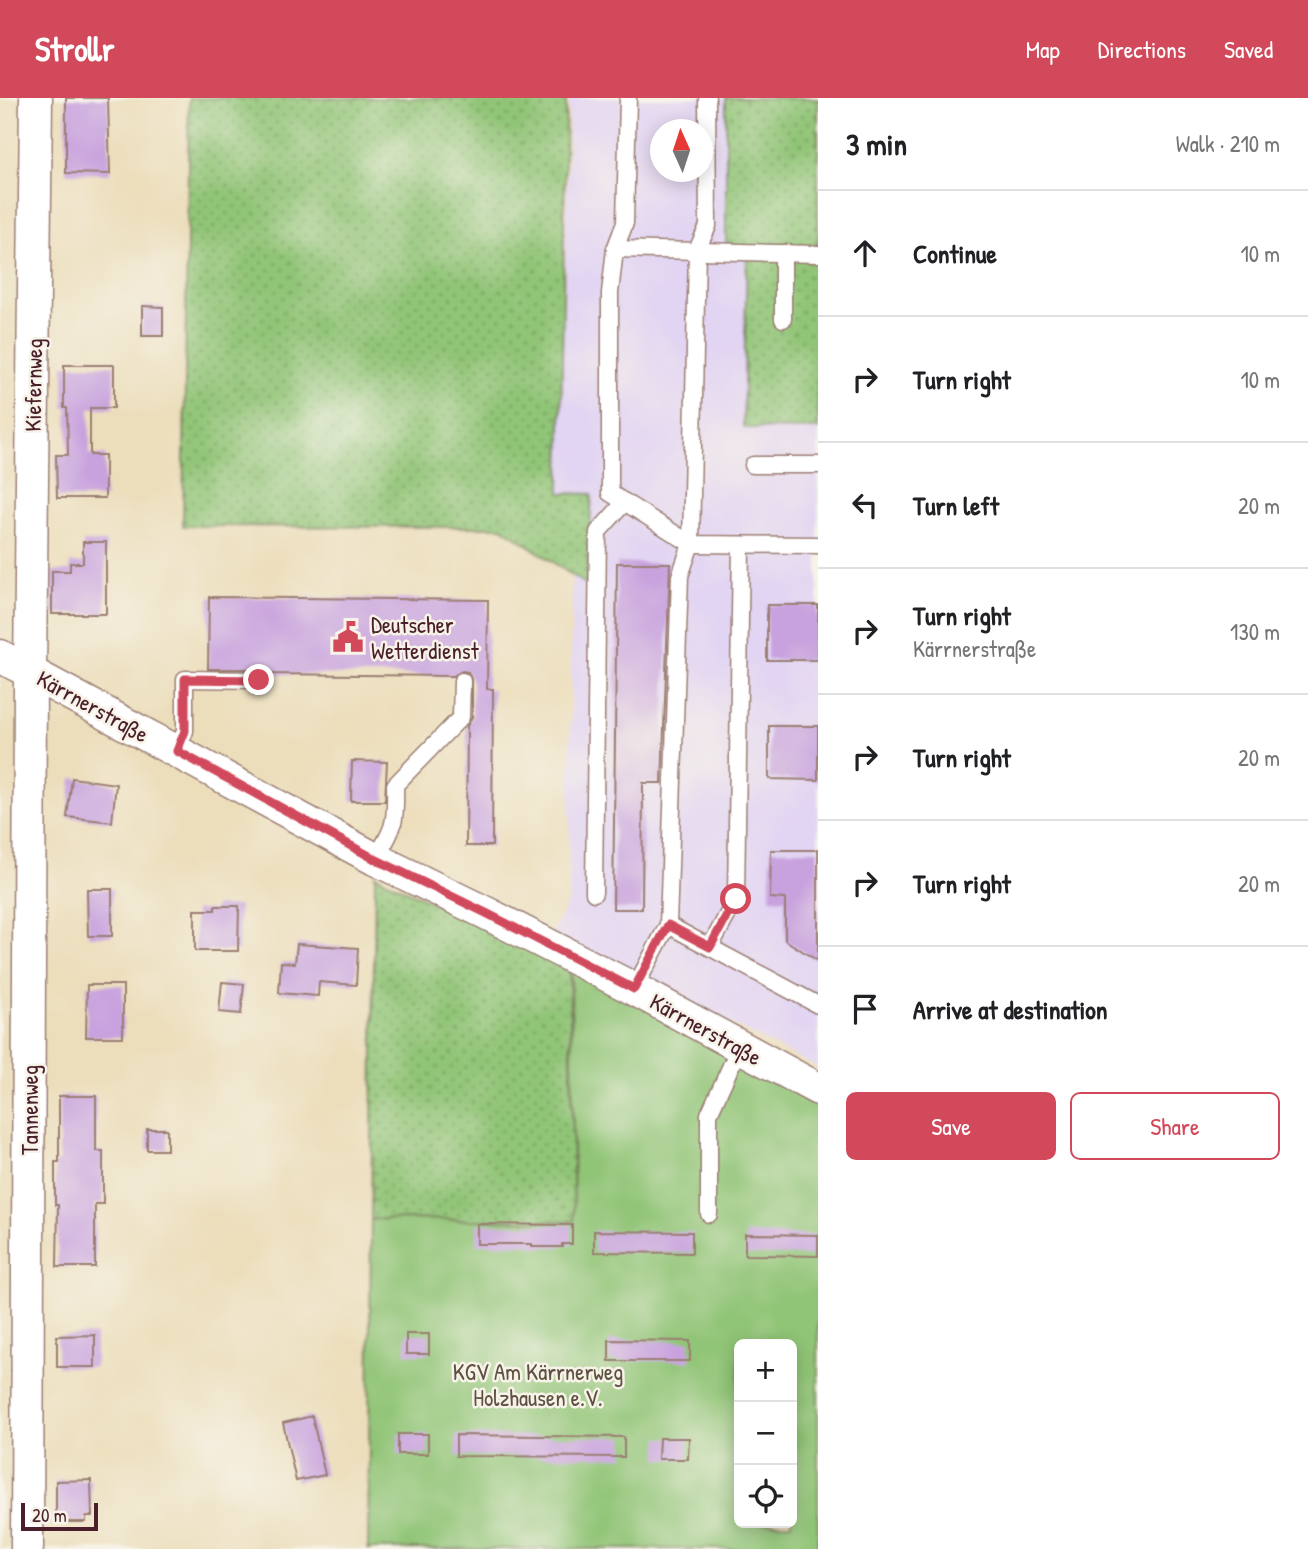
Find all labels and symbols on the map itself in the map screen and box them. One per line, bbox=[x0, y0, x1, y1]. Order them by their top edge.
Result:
north arrow bbox=[650, 119, 713, 182]
street label: Kiefernweg bbox=[17, 338, 49, 432]
place label: Deutscher Wetterdienst bbox=[371, 609, 480, 666]
public building icon: Deutscher Wetterdienst bbox=[331, 620, 365, 654]
street label: Kärrnerstraße bbox=[32, 663, 154, 749]
route end bbox=[243, 664, 274, 695]
route start bbox=[720, 883, 751, 914]
street label: Kärrnerstraße bbox=[645, 986, 767, 1072]
street label: Tannenweg bbox=[14, 1065, 45, 1155]
park label: KGV Am Kärrnerweg Holzhausen e.V. bbox=[453, 1356, 623, 1413]
scale bar bbox=[21, 1500, 98, 1532]

